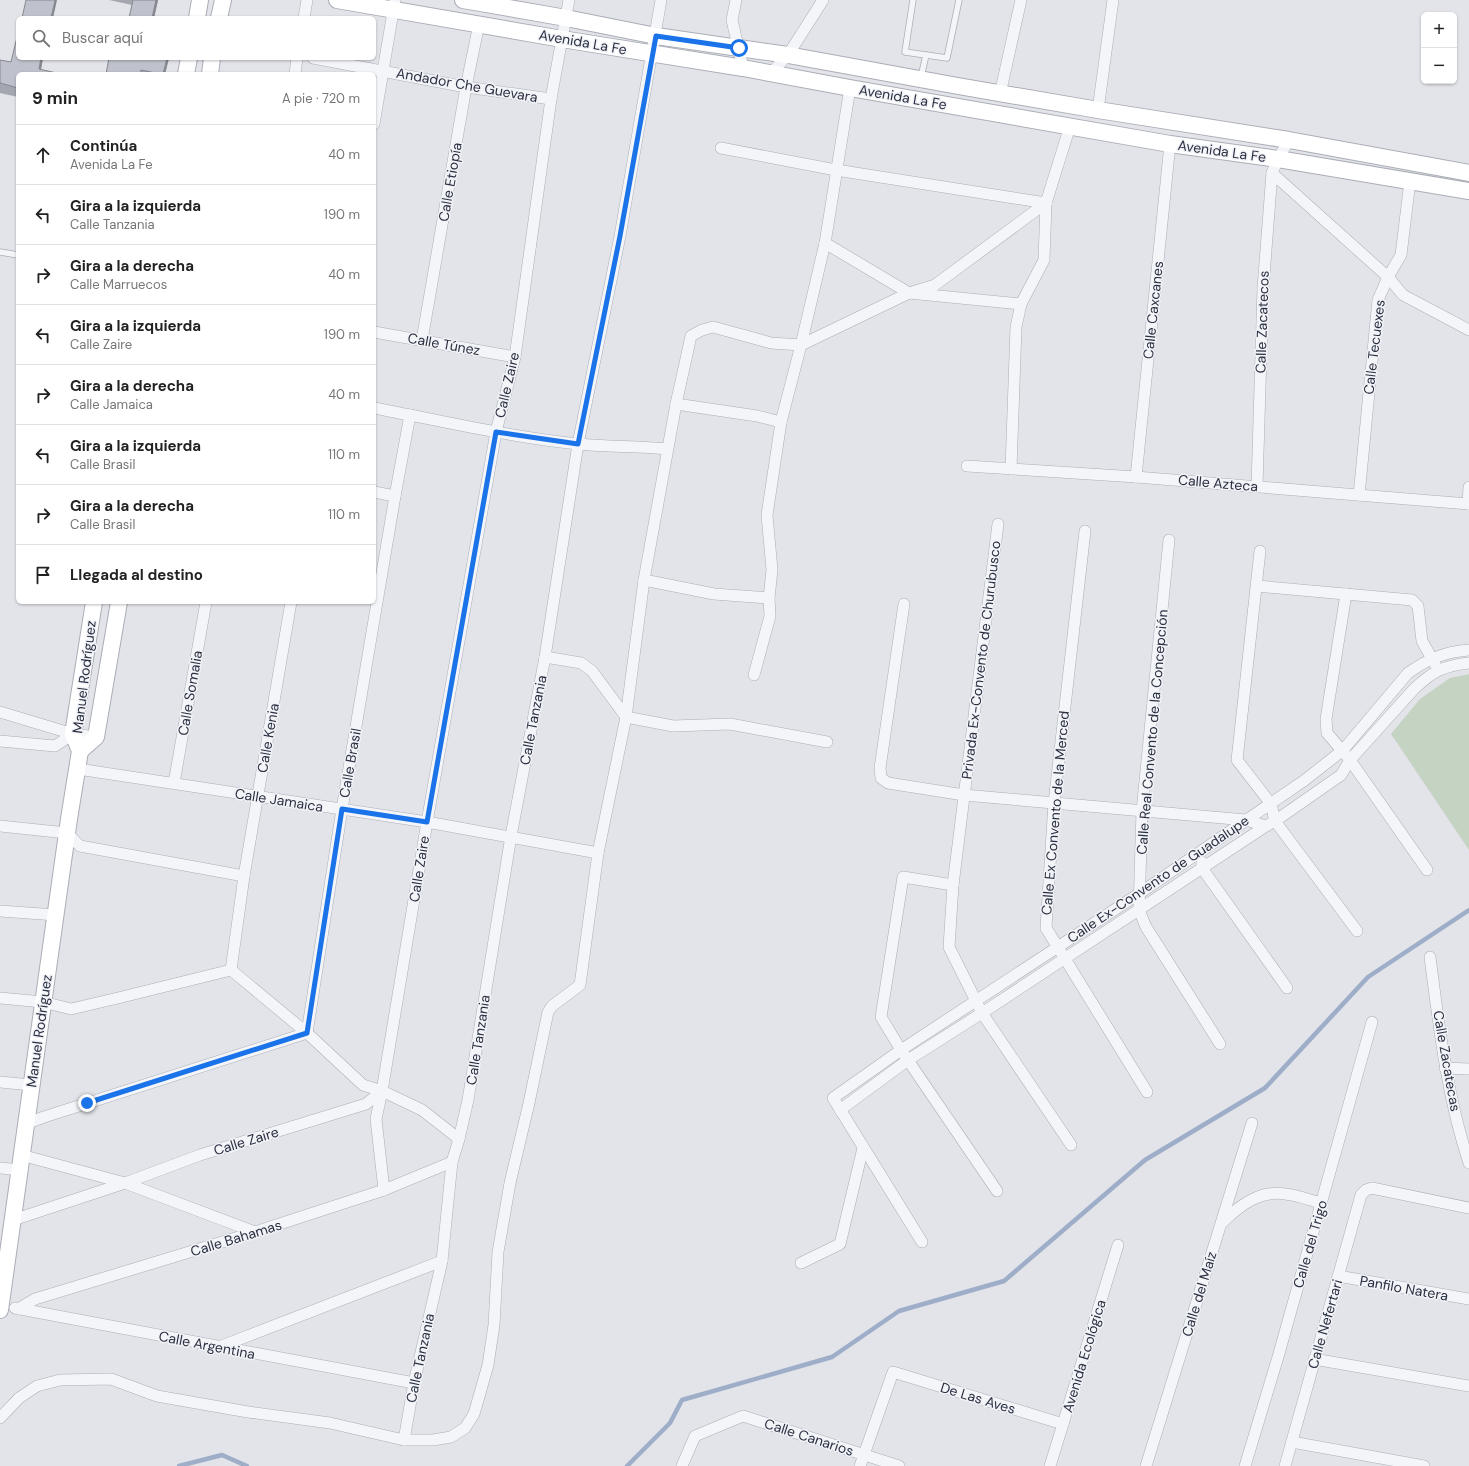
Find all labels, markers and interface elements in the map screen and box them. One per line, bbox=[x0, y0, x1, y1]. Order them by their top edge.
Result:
map controls bbox=[1421, 12, 1457, 84]
button: + bbox=[1421, 12, 1457, 48]
search box bbox=[16, 16, 376, 60]
street label: Avenida La Fe bbox=[538, 25, 628, 59]
icon: search bbox=[30, 27, 52, 49]
text: Buscar aquí bbox=[62, 28, 143, 48]
route start bbox=[730, 39, 748, 57]
button: − bbox=[1421, 48, 1457, 84]
street label: Andador Che Guevara bbox=[395, 64, 539, 106]
street label: Avenida La Fe bbox=[858, 80, 948, 114]
text: 9 min bbox=[32, 87, 78, 109]
text: A pie · 720 m bbox=[282, 90, 360, 107]
text: Continúa bbox=[70, 136, 137, 156]
street label: Avenida La Fe bbox=[1177, 136, 1267, 166]
street label: Calle Etiopía bbox=[434, 141, 466, 223]
icon: ahead bbox=[32, 144, 54, 166]
text: 40 m bbox=[328, 146, 360, 163]
text: Avenida La Fe bbox=[70, 156, 153, 173]
text: Gira a la izquierda bbox=[70, 196, 201, 216]
icon: left bbox=[32, 204, 54, 226]
text: 190 m bbox=[324, 206, 360, 223]
text: Calle Tanzania bbox=[70, 216, 155, 233]
text: Gira a la derecha bbox=[70, 256, 194, 276]
street label: Calle Caxcanes bbox=[1139, 260, 1167, 360]
icon: right bbox=[32, 264, 54, 286]
text: 40 m bbox=[328, 266, 360, 283]
street label: Calle Zacatecos bbox=[1251, 270, 1273, 374]
text: Calle Marruecos bbox=[70, 276, 167, 293]
street label: Calle Tecuexes bbox=[1359, 299, 1389, 395]
text: Gira a la izquierda bbox=[70, 316, 201, 336]
icon: left bbox=[32, 324, 54, 346]
text: 190 m bbox=[324, 326, 360, 343]
street label: Calle Túnez bbox=[406, 329, 482, 359]
text: Calle Zaire bbox=[70, 336, 132, 353]
street label: Calle Zaire bbox=[491, 350, 523, 420]
text: Gira a la derecha bbox=[70, 376, 194, 396]
icon: right bbox=[32, 384, 54, 406]
text: 40 m bbox=[328, 386, 360, 403]
text: Calle Jamaica bbox=[70, 396, 153, 413]
text: Gira a la izquierda bbox=[70, 436, 201, 456]
icon: left bbox=[32, 444, 54, 466]
text: 110 m bbox=[328, 446, 360, 463]
text: Calle Brasil bbox=[70, 456, 135, 473]
street label: Calle Azteca bbox=[1177, 471, 1259, 495]
text: Gira a la derecha bbox=[70, 496, 194, 516]
icon: right bbox=[32, 504, 54, 526]
text: 110 m bbox=[328, 506, 360, 523]
text: Calle Brasil bbox=[70, 516, 135, 533]
street label: Privada Ex-Convento de Churubusco bbox=[957, 540, 1005, 780]
icon: arrive bbox=[32, 564, 54, 586]
text: Llegada al destino bbox=[70, 565, 203, 585]
street label: Calle Real Convento de la Concepción bbox=[1132, 609, 1172, 855]
street label: Manuel Rodríguez bbox=[68, 619, 100, 735]
street label: Calle Somalia bbox=[174, 649, 206, 737]
street label: Calle Tanzania bbox=[515, 674, 551, 766]
street label: Calle Kenia bbox=[253, 702, 283, 774]
street label: Calle Ex Convento de la Merced bbox=[1037, 710, 1073, 916]
street label: Calle Brasil bbox=[335, 727, 365, 799]
street label: Calle Jamaica bbox=[234, 784, 324, 816]
street label: Calle Ex-Convento de Guadalupe bbox=[1064, 811, 1252, 947]
street label: Calle Zaire bbox=[405, 834, 433, 903]
street label: Manuel Rodríguez bbox=[22, 973, 56, 1089]
street label: Calle Tanzania bbox=[462, 994, 494, 1086]
street label: Calle Zacatecas bbox=[1429, 1009, 1465, 1113]
route end bbox=[78, 1094, 96, 1112]
street label: Calle Zaire bbox=[211, 1123, 281, 1159]
street label: Calle del Trigo bbox=[1289, 1198, 1331, 1290]
street label: Calle Bahamas bbox=[188, 1216, 284, 1260]
street label: Calle del Maíz bbox=[1178, 1249, 1220, 1339]
street label: Panfilo Natera bbox=[1358, 1271, 1450, 1305]
street label: Calle Nefertari bbox=[1304, 1277, 1346, 1371]
street label: Avenida Ecológica bbox=[1058, 1297, 1110, 1415]
street label: Calle Tanzania bbox=[402, 1312, 438, 1404]
street label: Calle Argentina bbox=[157, 1327, 257, 1363]
street label: De Las Aves bbox=[938, 1378, 1018, 1418]
street label: Calle Canarios bbox=[762, 1414, 856, 1460]

